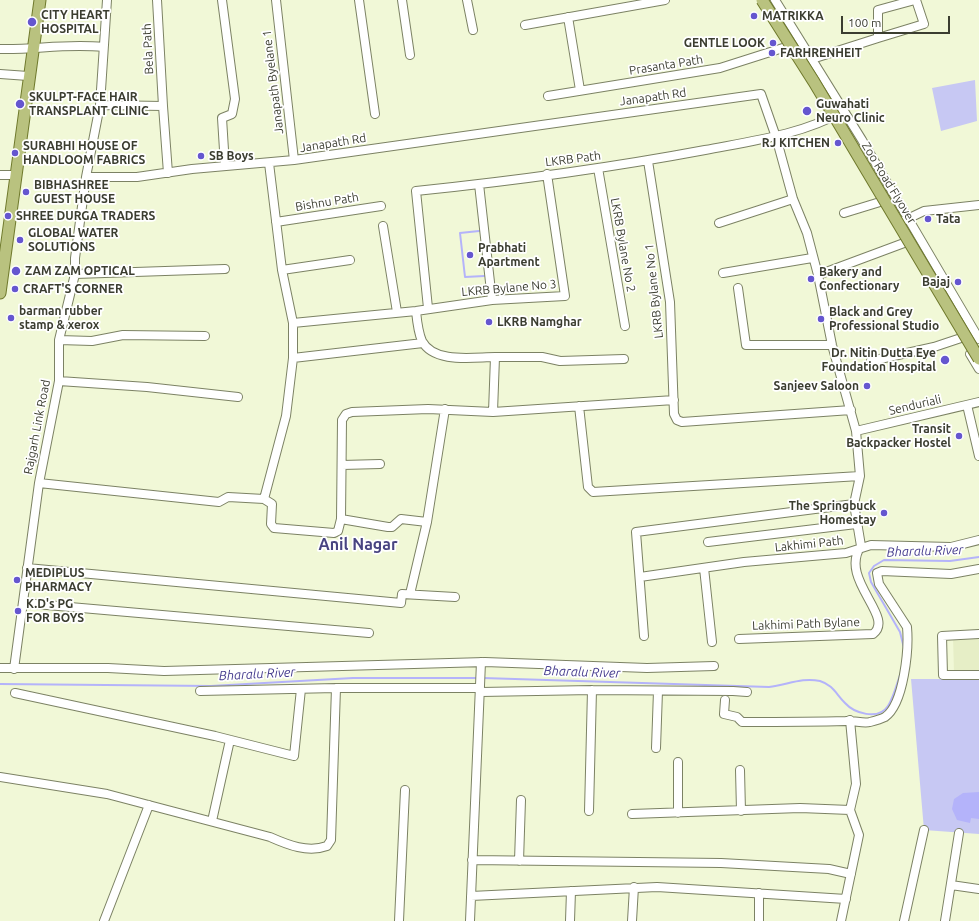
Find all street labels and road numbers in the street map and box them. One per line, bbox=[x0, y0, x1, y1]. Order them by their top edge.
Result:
street label: Bela Path bbox=[139, 23, 157, 75]
street label: Janapath Byelane 1 bbox=[259, 29, 287, 135]
street label: Prasanta Path bbox=[628, 52, 704, 78]
street label: Janapath Rd bbox=[619, 85, 687, 109]
street label: Janapath Rd bbox=[299, 131, 367, 155]
street label: Zoo Road Flyover bbox=[859, 139, 919, 227]
street label: LKRB Path bbox=[544, 148, 602, 170]
street label: Bishnu Path bbox=[294, 190, 360, 214]
street label: LKRB Bylane No 2 bbox=[608, 197, 638, 293]
street label: LKRB Bylane No 1 bbox=[642, 243, 666, 339]
street label: LKRB Bylane No 3 bbox=[461, 277, 557, 299]
street label: Rajgarh Link Road bbox=[21, 378, 53, 476]
street label: Senduriali bbox=[887, 392, 943, 418]
street label: Lakhimi Path bbox=[774, 533, 844, 555]
street label: Lakhimi Path Bylane bbox=[752, 615, 860, 633]

